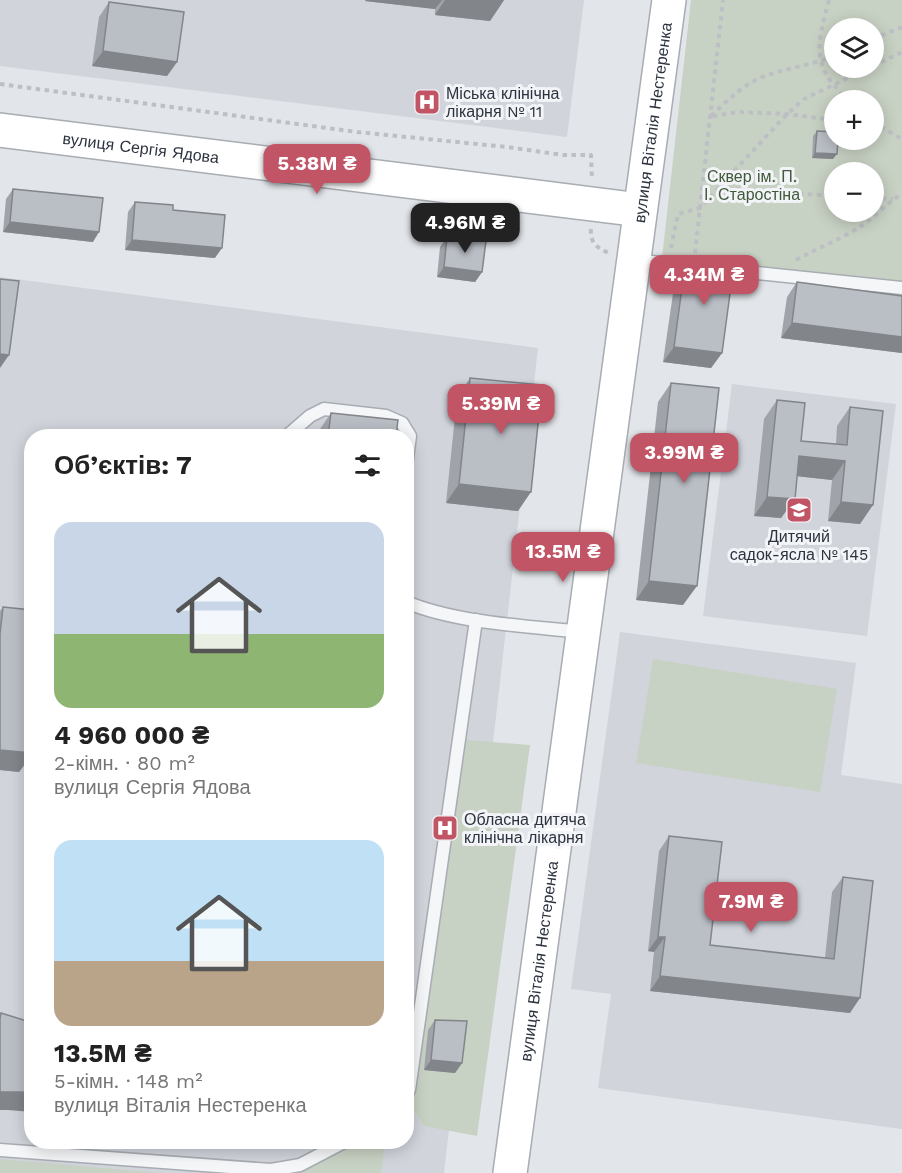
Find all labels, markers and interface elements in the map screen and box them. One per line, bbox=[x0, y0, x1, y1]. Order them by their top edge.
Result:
map controls bbox=[824, 18, 884, 222]
button: layers bbox=[824, 18, 884, 78]
street label: вулиця Віталія Нестеренка bbox=[629, 21, 675, 224]
place label: Міська клінічна лікарня № 11 bbox=[446, 84, 560, 121]
hospital icon: Міська клінічна лікарня № 11 bbox=[412, 87, 442, 117]
button: + bbox=[824, 90, 884, 150]
street label: вулиця Сергія Ядова bbox=[62, 128, 220, 167]
pin: 5.38M ₴ bbox=[262, 144, 372, 195]
text: 5.38M ₴ bbox=[277, 151, 357, 175]
button: − bbox=[824, 162, 884, 222]
park label: Сквер ім. П. І. Старостіна bbox=[704, 167, 800, 204]
pin: 4.96M ₴ bbox=[410, 203, 520, 254]
text: 4.96M ₴ bbox=[425, 210, 505, 234]
pin: 4.34M ₴ bbox=[649, 255, 759, 306]
text: 4.34M ₴ bbox=[664, 262, 744, 286]
pin: 5.39M ₴ bbox=[446, 384, 556, 435]
text: 5.39M ₴ bbox=[462, 391, 540, 415]
pin: 3.99M ₴ bbox=[629, 433, 739, 484]
text: 3.99M ₴ bbox=[644, 440, 724, 464]
icon: filters bbox=[351, 449, 384, 482]
text: Об’єктів: 7 bbox=[54, 450, 192, 480]
school or university icon: Дитячий садок-ясла № 145 bbox=[784, 495, 814, 525]
place label: Дитячий садок-ясла № 145 bbox=[730, 527, 868, 564]
pin: 13.5M ₴ bbox=[508, 532, 618, 583]
text: 13.5M ₴ bbox=[525, 539, 601, 563]
icon: home bbox=[165, 561, 273, 669]
text: 4 960 000 ₴ bbox=[54, 720, 209, 750]
text: 2-кімн. · 80 m² bbox=[54, 751, 195, 775]
text: вулиця Сергія Ядова bbox=[54, 775, 251, 799]
place label: Обласна дитяча клінічна лікарня bbox=[464, 810, 586, 847]
hospital icon: Обласна дитяча клінічна лікарня bbox=[430, 813, 460, 843]
street label: вулиця Віталія Нестеренка bbox=[516, 859, 562, 1062]
icon: home bbox=[165, 879, 273, 987]
pin: 7.9M ₴ bbox=[702, 882, 800, 933]
text: 7.9M ₴ bbox=[718, 889, 784, 913]
text: 13.5M ₴ bbox=[54, 1038, 152, 1068]
text: 5-кімн. · 148 m² bbox=[54, 1069, 202, 1093]
text: вулиця Віталія Нестеренка bbox=[54, 1093, 307, 1117]

